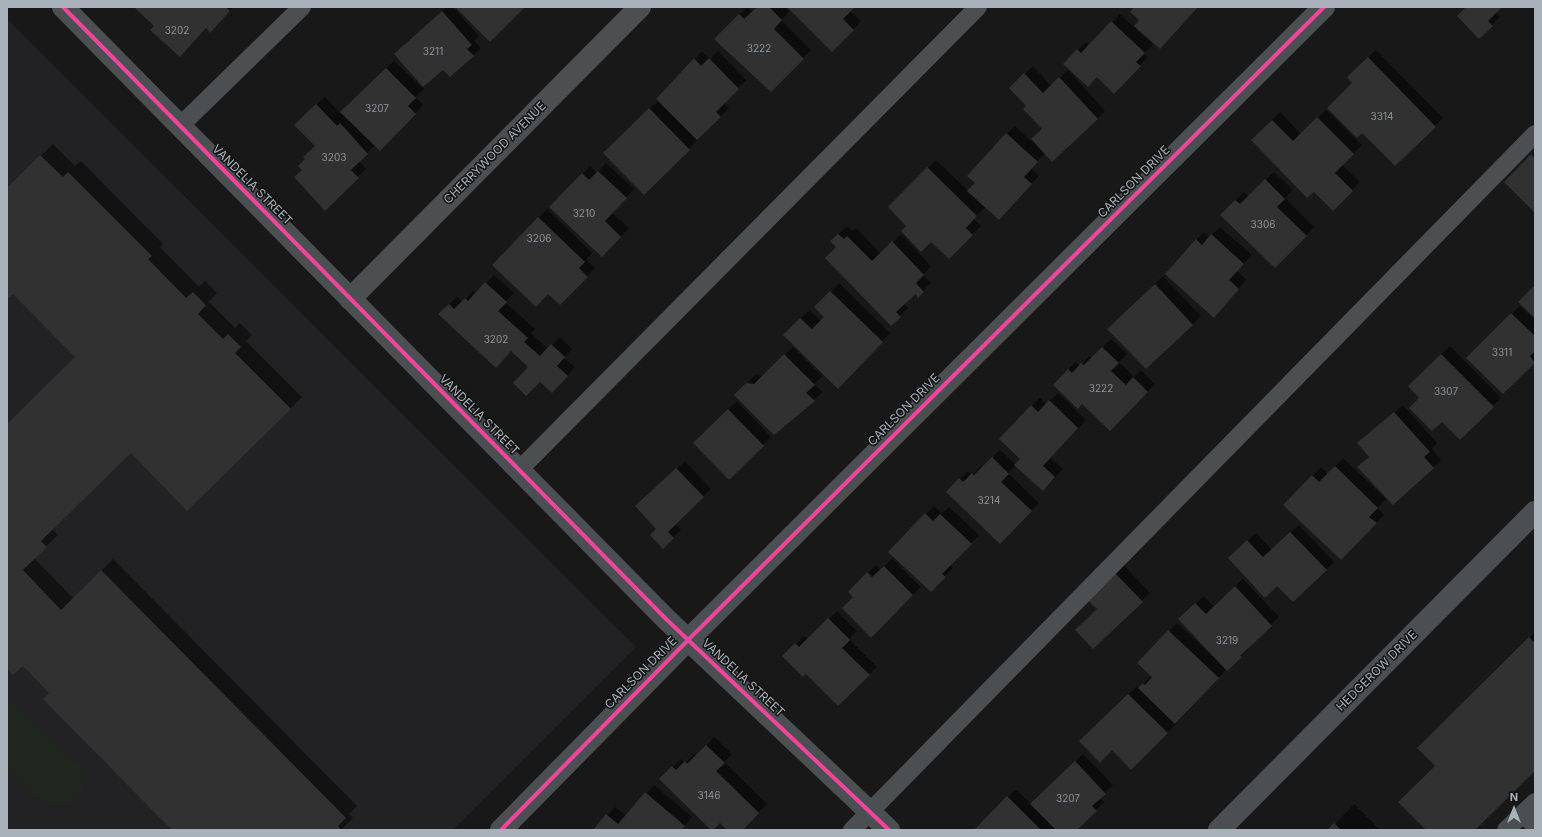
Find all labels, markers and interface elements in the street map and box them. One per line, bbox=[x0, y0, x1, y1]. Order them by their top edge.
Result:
house number: 3202 bbox=[165, 25, 189, 37]
house number: 3222 bbox=[747, 43, 771, 55]
house number: 3211 bbox=[423, 46, 443, 58]
street label: CHERRYWOOD AVENUE bbox=[441, 99, 549, 207]
house number: 3207 bbox=[365, 103, 389, 115]
house number: 3314 bbox=[1371, 111, 1393, 123]
street label: VANDELIA STREET bbox=[209, 142, 295, 228]
street label: CARLSON DRIVE bbox=[1095, 143, 1173, 221]
house number: 3203 bbox=[322, 152, 346, 164]
house number: 3210 bbox=[573, 208, 595, 220]
house number: 3306 bbox=[1251, 219, 1275, 231]
house number: 3206 bbox=[527, 233, 551, 245]
house number: 3202 bbox=[484, 334, 508, 346]
house number: 3311 bbox=[1492, 347, 1512, 359]
street label: CARLSON DRIVE bbox=[865, 371, 943, 449]
street label: VANDELIA STREET bbox=[436, 372, 522, 458]
house number: 3222 bbox=[1089, 383, 1113, 395]
house number: 3307 bbox=[1434, 386, 1458, 398]
house number: 3214 bbox=[978, 495, 1000, 507]
street label: HEDGEROW DRIVE bbox=[1334, 628, 1420, 714]
street label: CARLSON DRIVE bbox=[602, 634, 680, 712]
house number: 3219 bbox=[1216, 635, 1238, 647]
street label: VANDELIA STREET bbox=[699, 636, 787, 720]
north arrow bbox=[1494, 789, 1534, 829]
house number: 3146 bbox=[698, 790, 720, 802]
text: N bbox=[1510, 790, 1518, 804]
house number: 3207 bbox=[1056, 793, 1080, 805]

